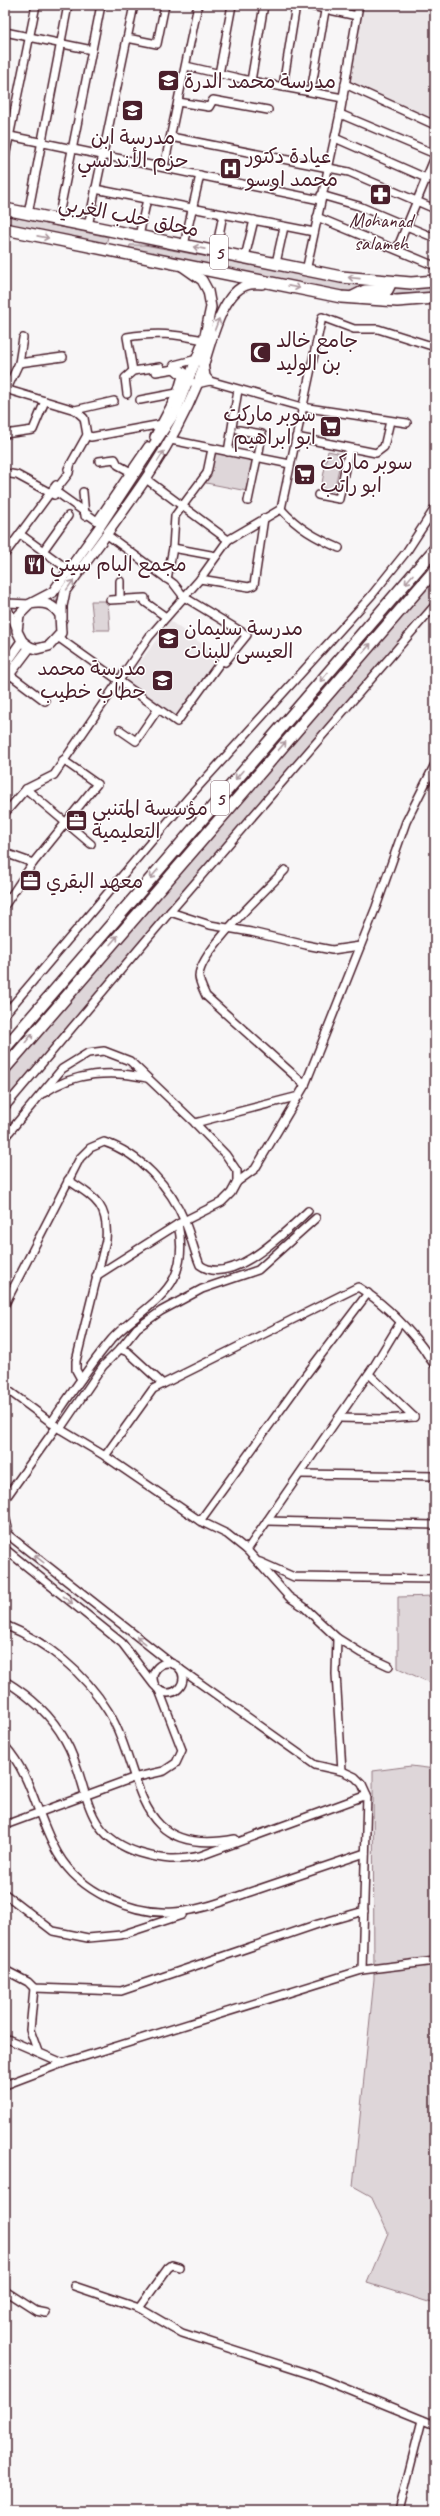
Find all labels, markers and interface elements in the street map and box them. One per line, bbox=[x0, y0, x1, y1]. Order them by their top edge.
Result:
school or university icon: مدرسة محمد الدرة bbox=[155, 68, 181, 94]
place label: مدرسة محمد الدرة bbox=[184, 69, 336, 94]
school or university icon: مدرسة ابن حزم الأندلسي bbox=[120, 98, 146, 124]
place label: مدرسة ابن حزم الأندلسي bbox=[77, 125, 189, 178]
place label: عيادة دكتور محمد اوسو bbox=[244, 144, 338, 192]
hospital icon: عيادة دكتور محمد اوسو bbox=[217, 155, 243, 181]
pharmacy icon: Mohanad salameh bbox=[368, 181, 394, 207]
street label: محلق حلب الغربي bbox=[56, 191, 201, 247]
place label: Mohanad salameh bbox=[349, 208, 416, 256]
one-way arrow bbox=[36, 233, 49, 241]
road number: 5 bbox=[210, 235, 228, 269]
one-way arrow bbox=[193, 244, 206, 252]
one-way arrow bbox=[348, 274, 361, 282]
one-way arrow bbox=[287, 284, 300, 292]
one-way arrow bbox=[214, 318, 222, 330]
place label: جامع خالد بن الوليد bbox=[276, 328, 358, 377]
mosque icon: جامع خالد بن الوليد bbox=[247, 339, 273, 365]
place label: سوبر ماركت ابو ابراهيم bbox=[223, 402, 316, 452]
supermarket icon: سوبر ماركت ابو ابراهيم bbox=[318, 413, 344, 439]
place label: سوبر ماركت ابو راتب bbox=[320, 450, 413, 498]
one-way arrow bbox=[157, 451, 165, 462]
supermarket icon: سوبر ماركت ابو راتب bbox=[292, 461, 318, 487]
restaurant icon: مجمع البام سيتي bbox=[21, 551, 47, 577]
place label: مجمع البام سيتي bbox=[50, 552, 187, 582]
one-way arrow bbox=[405, 573, 414, 584]
one-way arrow bbox=[66, 579, 74, 590]
place label: مدرسة سليمان العيسى للبنات bbox=[184, 616, 303, 664]
school or university icon: مدرسة سليمان العيسى للبنات bbox=[156, 626, 182, 652]
one-way arrow bbox=[363, 643, 372, 653]
place label: مدرسة محمد حطاب خطيب bbox=[37, 656, 146, 704]
school or university icon: مدرسة محمد حطاب خطيب bbox=[149, 667, 175, 693]
one-way arrow bbox=[320, 672, 329, 682]
one-way arrow bbox=[278, 741, 287, 752]
one-way arrow bbox=[235, 770, 244, 781]
road number: 5 bbox=[211, 781, 229, 815]
place label: مؤسسة المتنبي التعليمية bbox=[92, 796, 208, 844]
office icon: مؤسسة المتنبي التعليمية bbox=[63, 807, 89, 833]
office icon: معهد البقري bbox=[17, 868, 43, 894]
one-way arrow bbox=[150, 868, 159, 879]
place label: معهد البقري bbox=[46, 869, 143, 896]
one-way arrow bbox=[110, 934, 119, 945]
one-way arrow bbox=[25, 1033, 34, 1043]
one-way arrow bbox=[34, 1555, 45, 1564]
one-way arrow bbox=[63, 1595, 74, 1604]
one-way arrow bbox=[136, 1635, 147, 1644]

